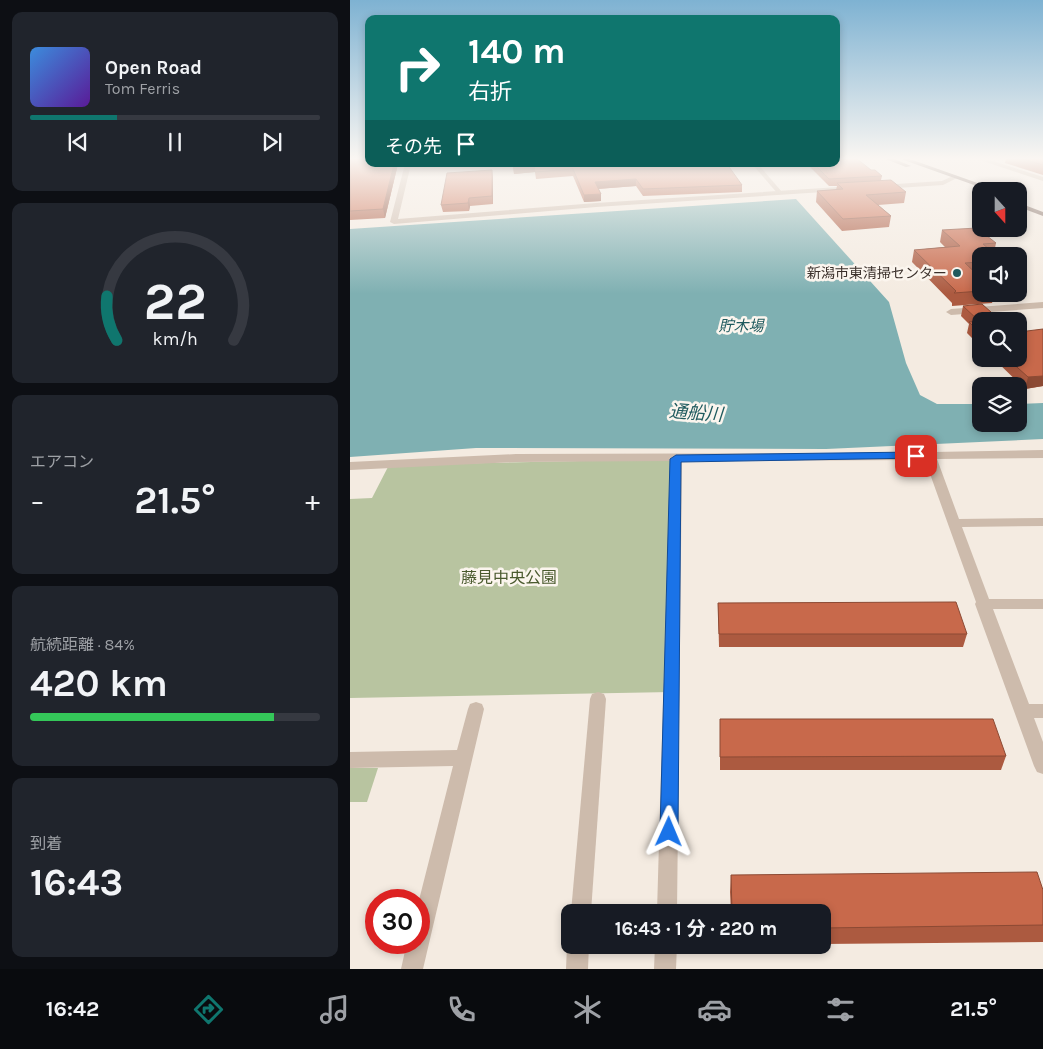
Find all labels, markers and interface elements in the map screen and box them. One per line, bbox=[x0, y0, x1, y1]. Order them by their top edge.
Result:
text: 140 m bbox=[468, 31, 566, 72]
icon: right bbox=[385, 35, 450, 100]
text: Open Road bbox=[105, 57, 202, 79]
text: Tom Ferris bbox=[105, 79, 180, 98]
text: 右折 bbox=[468, 79, 512, 105]
icon: previous bbox=[64, 128, 92, 156]
icon: pause bbox=[161, 128, 189, 156]
icon: next bbox=[258, 128, 286, 156]
icon: arrive bbox=[452, 130, 480, 158]
text: その先 bbox=[385, 136, 442, 158]
north arrow bbox=[972, 182, 1028, 238]
map controls bbox=[972, 182, 1027, 432]
button: sound bbox=[972, 247, 1027, 302]
place label: 新潟市東清掃センター bbox=[807, 265, 947, 282]
marker: 新潟市東清掃センター bbox=[951, 267, 963, 279]
text: 22 bbox=[144, 271, 206, 332]
button: search bbox=[972, 312, 1027, 367]
water label: 貯木場 bbox=[718, 317, 765, 335]
text: km/h bbox=[152, 329, 198, 350]
button: layers bbox=[972, 377, 1027, 432]
water label: 通船川 bbox=[668, 400, 726, 426]
pin bbox=[895, 435, 937, 477]
icon: arrive bbox=[902, 442, 930, 470]
text: エアコン bbox=[30, 452, 94, 471]
text: 21.5° bbox=[134, 478, 216, 523]
text: − bbox=[30, 484, 45, 517]
text: + bbox=[305, 484, 320, 517]
park label: 藤見中央公園 bbox=[461, 568, 557, 587]
text: 航続距離 · 84% bbox=[30, 635, 135, 654]
text: 420 km bbox=[30, 661, 168, 706]
position arrow bbox=[642, 805, 694, 857]
text: 到着 bbox=[30, 834, 62, 853]
text: 16:43 bbox=[30, 860, 123, 905]
speed limit sign: 30 bbox=[365, 889, 430, 954]
text: 16:43 · 1 分 · 220 m bbox=[615, 918, 777, 940]
icon: directions bbox=[191, 992, 226, 1027]
icon: music bbox=[317, 992, 352, 1027]
icon: phone bbox=[444, 992, 479, 1027]
icon: climate bbox=[570, 992, 605, 1027]
icon: car bbox=[697, 992, 732, 1027]
icon: filters bbox=[823, 992, 858, 1027]
text: 16:42 bbox=[46, 996, 99, 1022]
text: 21.5° bbox=[950, 996, 997, 1022]

